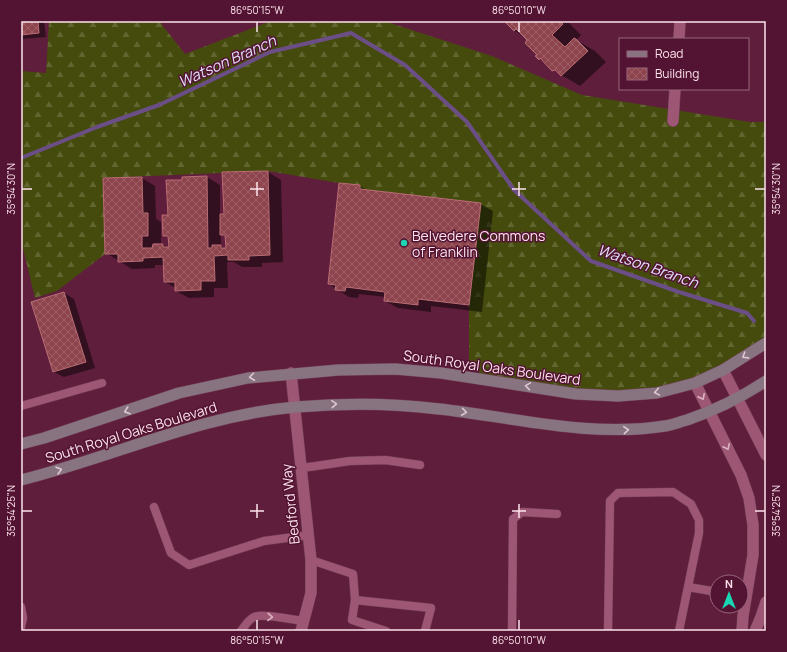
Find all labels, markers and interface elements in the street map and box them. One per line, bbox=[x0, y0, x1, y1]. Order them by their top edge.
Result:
text: 86°50'15"W bbox=[230, 3, 284, 17]
text: 86°50'10"W bbox=[492, 3, 547, 17]
water label: Watson Branch bbox=[175, 30, 280, 92]
legend bbox=[619, 38, 749, 90]
text: Road bbox=[655, 45, 683, 62]
text: Building bbox=[655, 65, 699, 82]
text: 35°54'30"N bbox=[4, 163, 18, 215]
text: 35°54'30"N bbox=[769, 163, 783, 215]
place label: Belvedere Commons of Franklin bbox=[412, 226, 545, 261]
marker: Belvedere Commons of Franklin bbox=[399, 238, 409, 248]
water label: Watson Branch bbox=[595, 239, 702, 293]
street label: South Royal Oaks Boulevard bbox=[402, 345, 582, 389]
one-way arrow bbox=[742, 352, 749, 359]
one-way arrow bbox=[249, 372, 255, 381]
one-way arrow bbox=[525, 383, 531, 391]
one-way arrow bbox=[654, 387, 660, 396]
one-way arrow bbox=[698, 393, 705, 401]
street label: South Royal Oaks Boulevard bbox=[43, 397, 219, 467]
one-way arrow bbox=[331, 400, 337, 409]
one-way arrow bbox=[124, 406, 131, 414]
one-way arrow bbox=[461, 407, 467, 416]
one-way arrow bbox=[623, 425, 629, 434]
one-way arrow bbox=[722, 443, 730, 451]
street label: Bedford Way bbox=[276, 462, 304, 545]
one-way arrow bbox=[55, 466, 62, 475]
text: 35°54'25"N bbox=[4, 485, 18, 537]
text: 35°54'25"N bbox=[769, 485, 783, 537]
north arrow bbox=[709, 574, 749, 614]
text: N bbox=[725, 576, 733, 591]
one-way arrow bbox=[267, 613, 273, 621]
text: 86°50'15"W bbox=[230, 633, 284, 647]
text: 86°50'10"W bbox=[492, 633, 547, 647]

